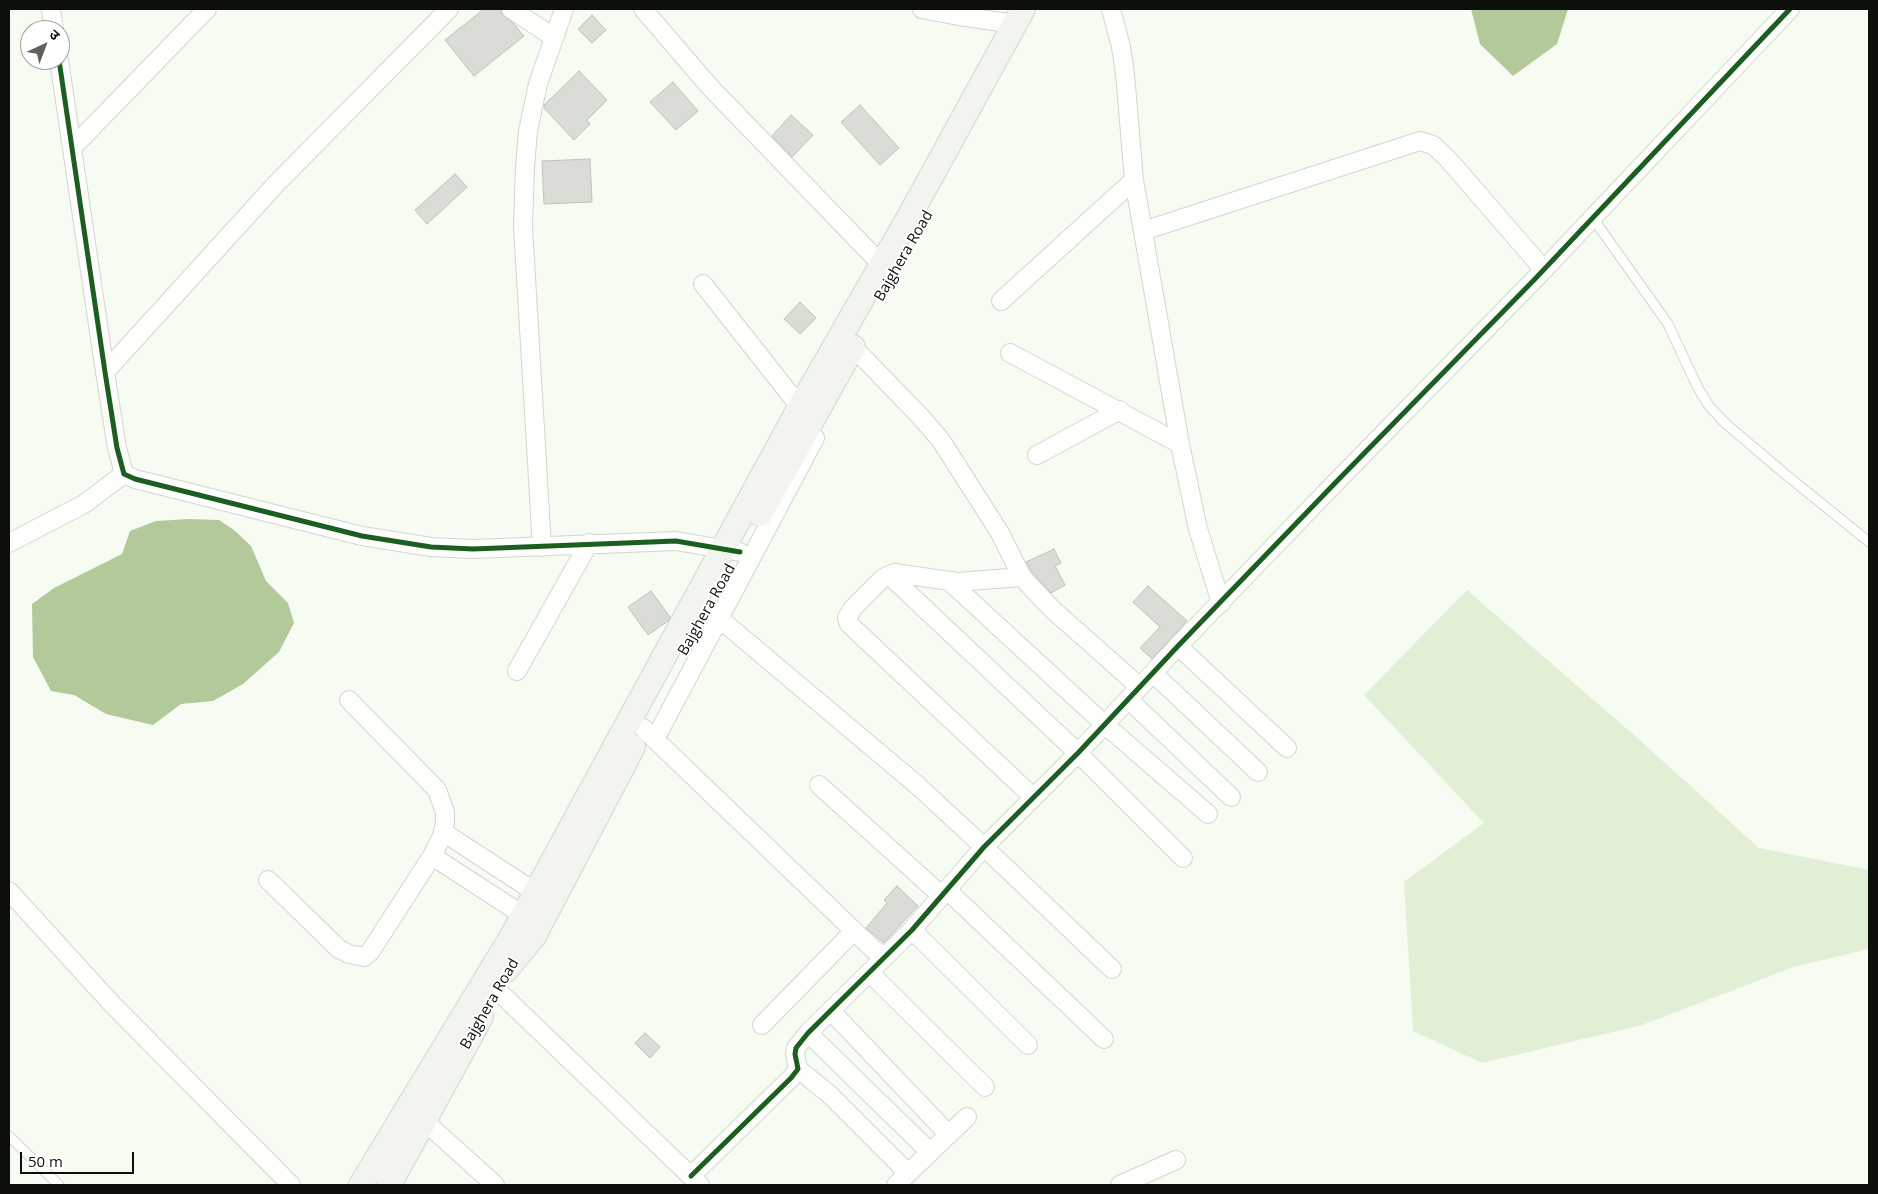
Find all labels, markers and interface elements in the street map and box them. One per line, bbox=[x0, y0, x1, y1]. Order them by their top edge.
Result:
north arrow bbox=[20, 20, 70, 70]
text: उ bbox=[45, 25, 64, 44]
street label: Bajghera Road bbox=[871, 207, 937, 305]
street label: Bajghera Road bbox=[674, 561, 740, 659]
street label: Bajghera Road bbox=[457, 955, 523, 1053]
scale bar bbox=[22, 1142, 136, 1174]
text: 50 m bbox=[28, 1151, 63, 1171]

